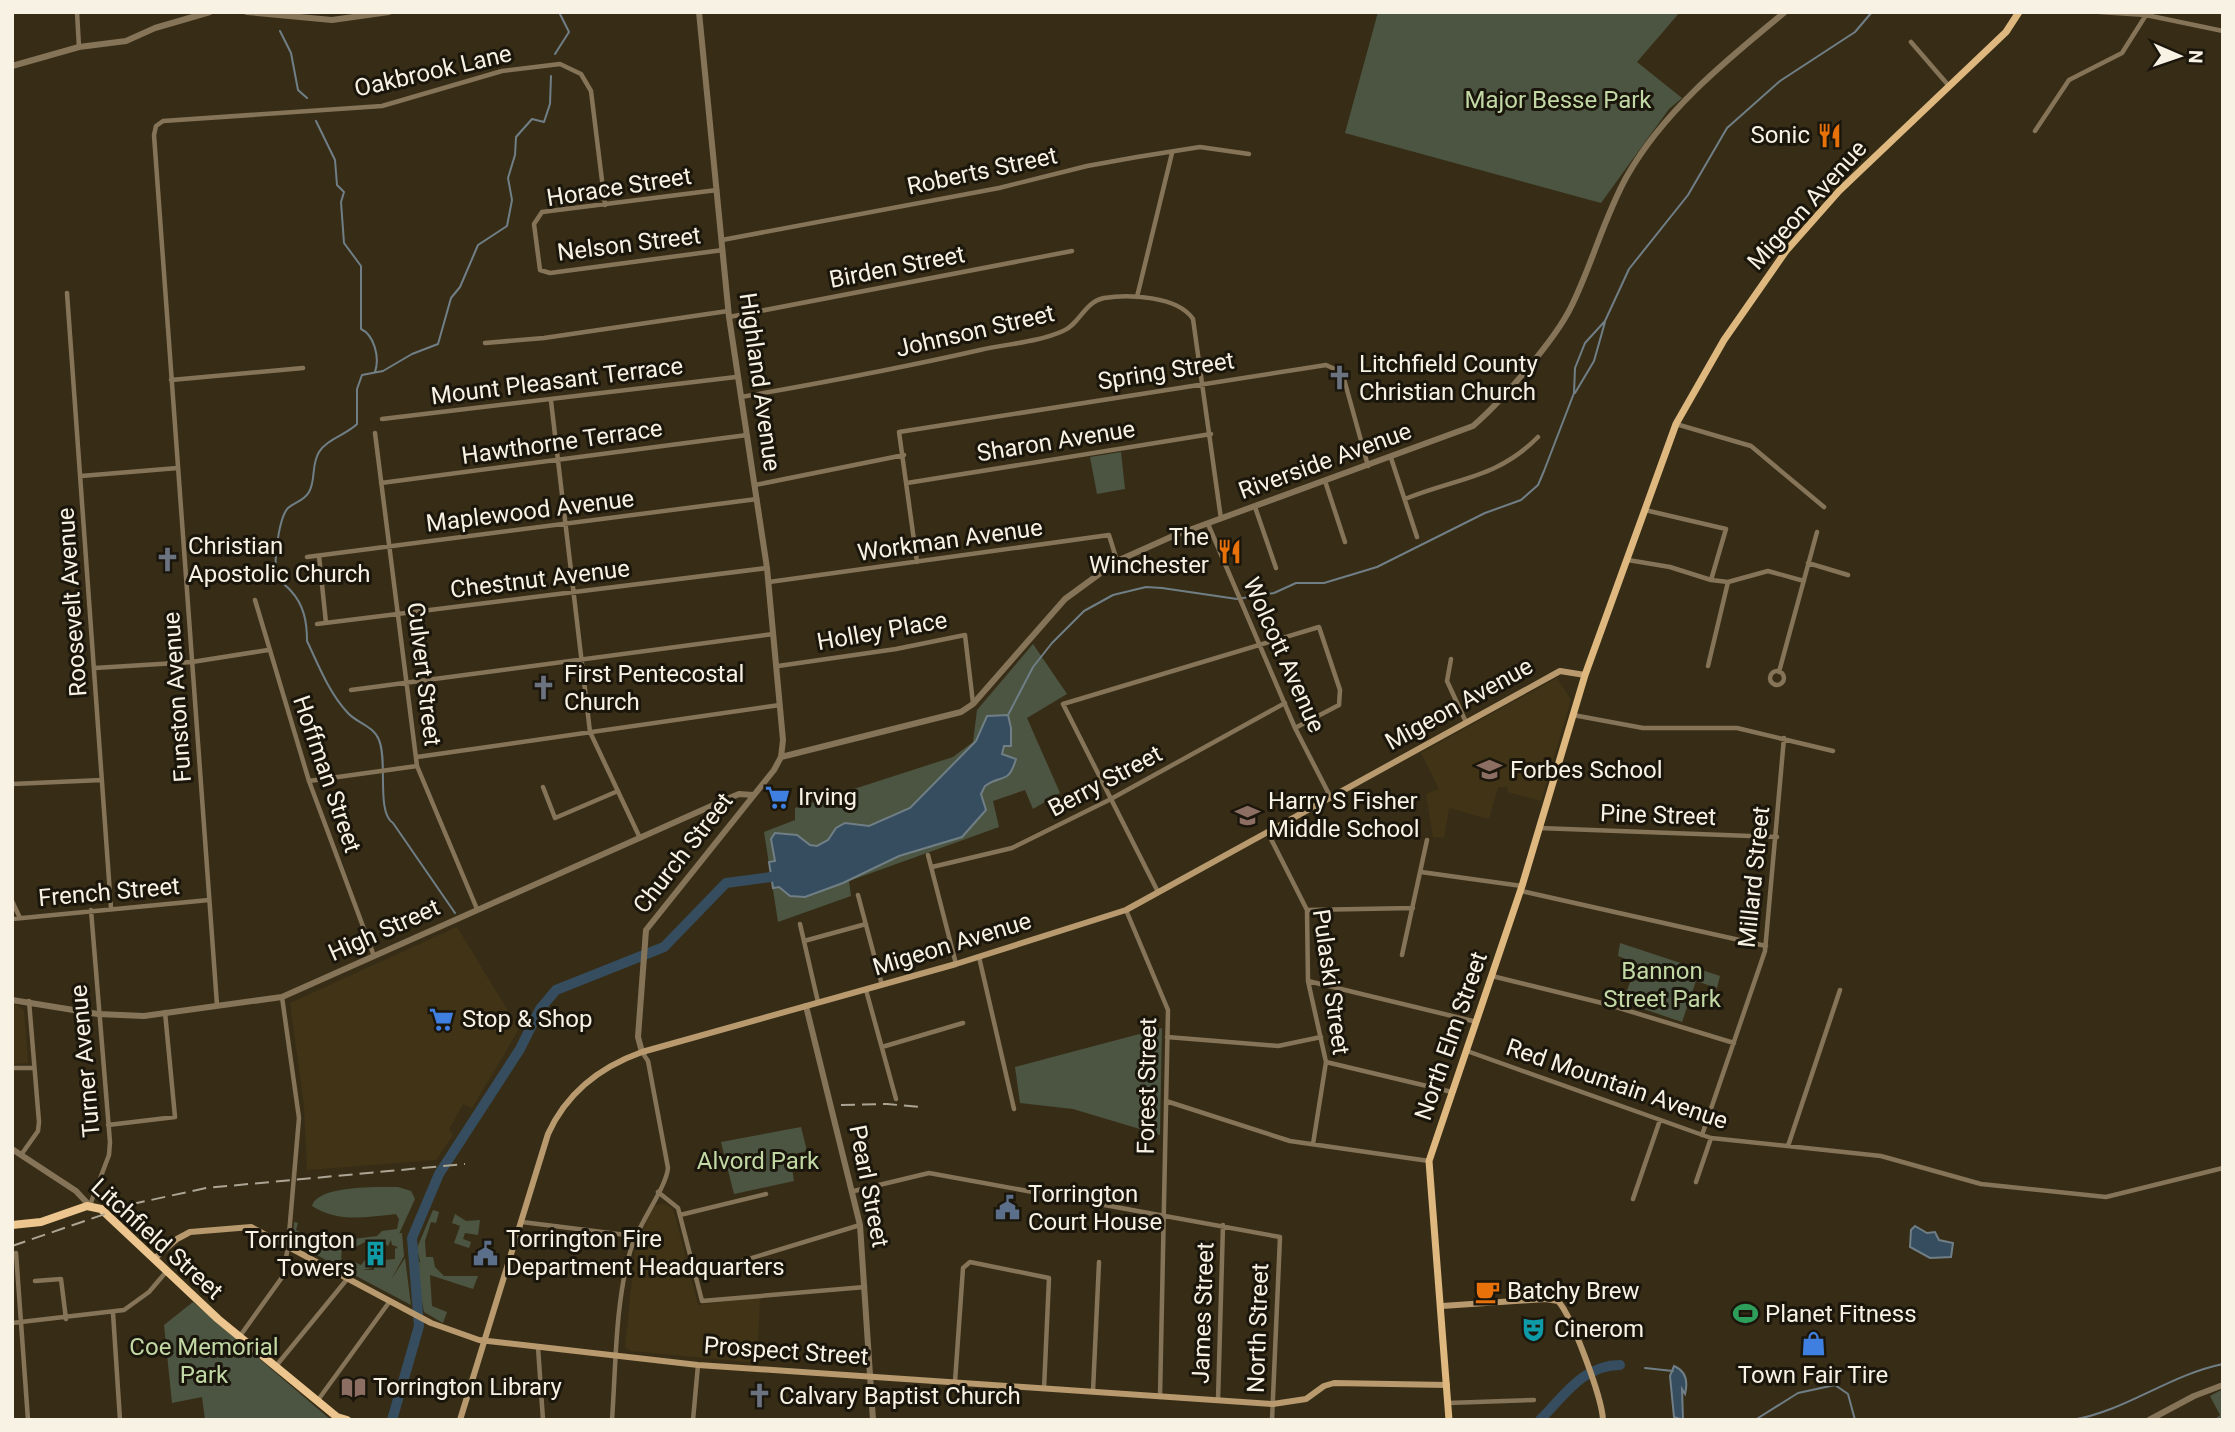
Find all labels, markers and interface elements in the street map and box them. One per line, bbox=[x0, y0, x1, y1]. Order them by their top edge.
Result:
north arrow bbox=[2144, 21, 2214, 91]
street label: Oakbrook Lane bbox=[352, 39, 514, 103]
text: N bbox=[2184, 49, 2207, 64]
park label: Major Besse Park bbox=[1464, 86, 1652, 114]
place label: Sonic bbox=[1750, 121, 1810, 149]
restaurant icon: Sonic bbox=[1816, 121, 1844, 149]
street label: Migeon Avenue bbox=[1742, 135, 1872, 275]
street label: Roberts Street bbox=[904, 141, 1060, 201]
street label: Horace Street bbox=[545, 162, 693, 212]
street label: Nelson Street bbox=[556, 221, 702, 267]
street label: Birden Street bbox=[827, 240, 967, 294]
street label: Highland Avenue bbox=[734, 291, 786, 473]
street label: Johnson Street bbox=[893, 299, 1057, 363]
street label: Spring Street bbox=[1096, 346, 1236, 396]
place label: Litchfield County Christian Church bbox=[1359, 350, 1538, 406]
street label: Mount Pleasant Terrace bbox=[429, 352, 685, 410]
church icon: Litchfield County Christian Church bbox=[1325, 364, 1353, 392]
street label: Hawthorne Terrace bbox=[460, 414, 664, 470]
street label: Sharon Avenue bbox=[975, 415, 1137, 467]
street label: Riverside Avenue bbox=[1235, 417, 1415, 505]
street label: Maplewood Avenue bbox=[424, 484, 636, 538]
street label: Roosevelt Avenue bbox=[51, 507, 93, 697]
street label: Workman Avenue bbox=[856, 513, 1044, 567]
place label: The Winchester bbox=[1089, 523, 1209, 579]
place label: Christian Apostolic Church bbox=[188, 532, 370, 588]
restaurant icon: The Winchester bbox=[1215, 537, 1243, 565]
church icon: Christian Apostolic Church bbox=[154, 546, 182, 574]
street label: Chestnut Avenue bbox=[449, 554, 631, 604]
street label: Wolcott Avenue bbox=[1237, 573, 1331, 737]
street label: Culvert Street bbox=[401, 600, 447, 748]
street label: Holley Place bbox=[815, 606, 949, 656]
street label: Funston Avenue bbox=[157, 611, 197, 783]
street label: Migeon Avenue bbox=[1380, 652, 1538, 756]
place label: First Pentecostal Church bbox=[564, 660, 744, 716]
church icon: First Pentecostal Church bbox=[530, 674, 558, 702]
street label: Hoffman Street bbox=[287, 692, 367, 856]
street label: Berry Street bbox=[1043, 739, 1167, 823]
school or university icon: Forbes School bbox=[1476, 756, 1504, 784]
place label: Forbes School bbox=[1510, 756, 1663, 784]
supermarket icon: Irving bbox=[764, 783, 792, 811]
place label: Irving bbox=[798, 783, 857, 811]
street label: Church Street bbox=[627, 787, 739, 919]
place label: Harry S Fisher Middle School bbox=[1268, 787, 1420, 843]
street label: Pine Street bbox=[1599, 799, 1717, 831]
school or university icon: Harry S Fisher Middle School bbox=[1234, 801, 1262, 829]
street label: Millard Street bbox=[1733, 805, 1775, 949]
street label: French Street bbox=[37, 872, 181, 912]
street label: High Street bbox=[324, 893, 444, 967]
street label: Migeon Avenue bbox=[869, 907, 1035, 981]
street label: Pulaski Street bbox=[1307, 907, 1355, 1057]
street label: North Elm Street bbox=[1409, 948, 1493, 1124]
park label: Bannon Street Park bbox=[1603, 957, 1722, 1013]
street label: Turner Avenue bbox=[64, 984, 106, 1138]
supermarket icon: Stop & Shop bbox=[428, 1005, 456, 1033]
place label: Stop & Shop bbox=[462, 1005, 593, 1033]
street label: Forest Street bbox=[1132, 1017, 1162, 1155]
street label: Red Mountain Avenue bbox=[1502, 1033, 1732, 1135]
street label: Pearl Street bbox=[843, 1122, 895, 1250]
park label: Alvord Park bbox=[697, 1147, 820, 1175]
street label: Litchfield Street bbox=[86, 1173, 229, 1305]
place label: Torrington Court House bbox=[1028, 1180, 1162, 1236]
public building icon: Torrington Court House bbox=[994, 1194, 1022, 1222]
place label: Torrington Fire Department Headquarters bbox=[506, 1225, 785, 1281]
place label: Torrington Towers bbox=[245, 1226, 355, 1282]
public building icon: Torrington Fire Department Headquarters bbox=[472, 1239, 500, 1267]
building icon: Torrington Towers bbox=[361, 1240, 389, 1268]
street label: James Street bbox=[1187, 1242, 1219, 1384]
street label: North Street bbox=[1242, 1262, 1274, 1393]
cafe icon: Batchy Brew bbox=[1473, 1277, 1501, 1305]
place label: Batchy Brew bbox=[1507, 1277, 1640, 1305]
sports icon: Planet Fitness bbox=[1731, 1300, 1759, 1328]
place label: Planet Fitness bbox=[1765, 1300, 1917, 1328]
theatre icon: Cinerom bbox=[1520, 1315, 1548, 1343]
place label: Cinerom bbox=[1554, 1315, 1644, 1343]
shop icon: Town Fair Tire bbox=[1799, 1330, 1827, 1358]
street label: Prospect Street bbox=[703, 1331, 869, 1371]
park label: Coe Memorial Park bbox=[129, 1333, 279, 1389]
place label: Town Fair Tire bbox=[1738, 1361, 1888, 1389]
library icon: Torrington Library bbox=[339, 1373, 367, 1401]
place label: Torrington Library bbox=[373, 1373, 562, 1401]
church icon: Calvary Baptist Church bbox=[745, 1382, 773, 1410]
place label: Calvary Baptist Church bbox=[779, 1382, 1021, 1410]

